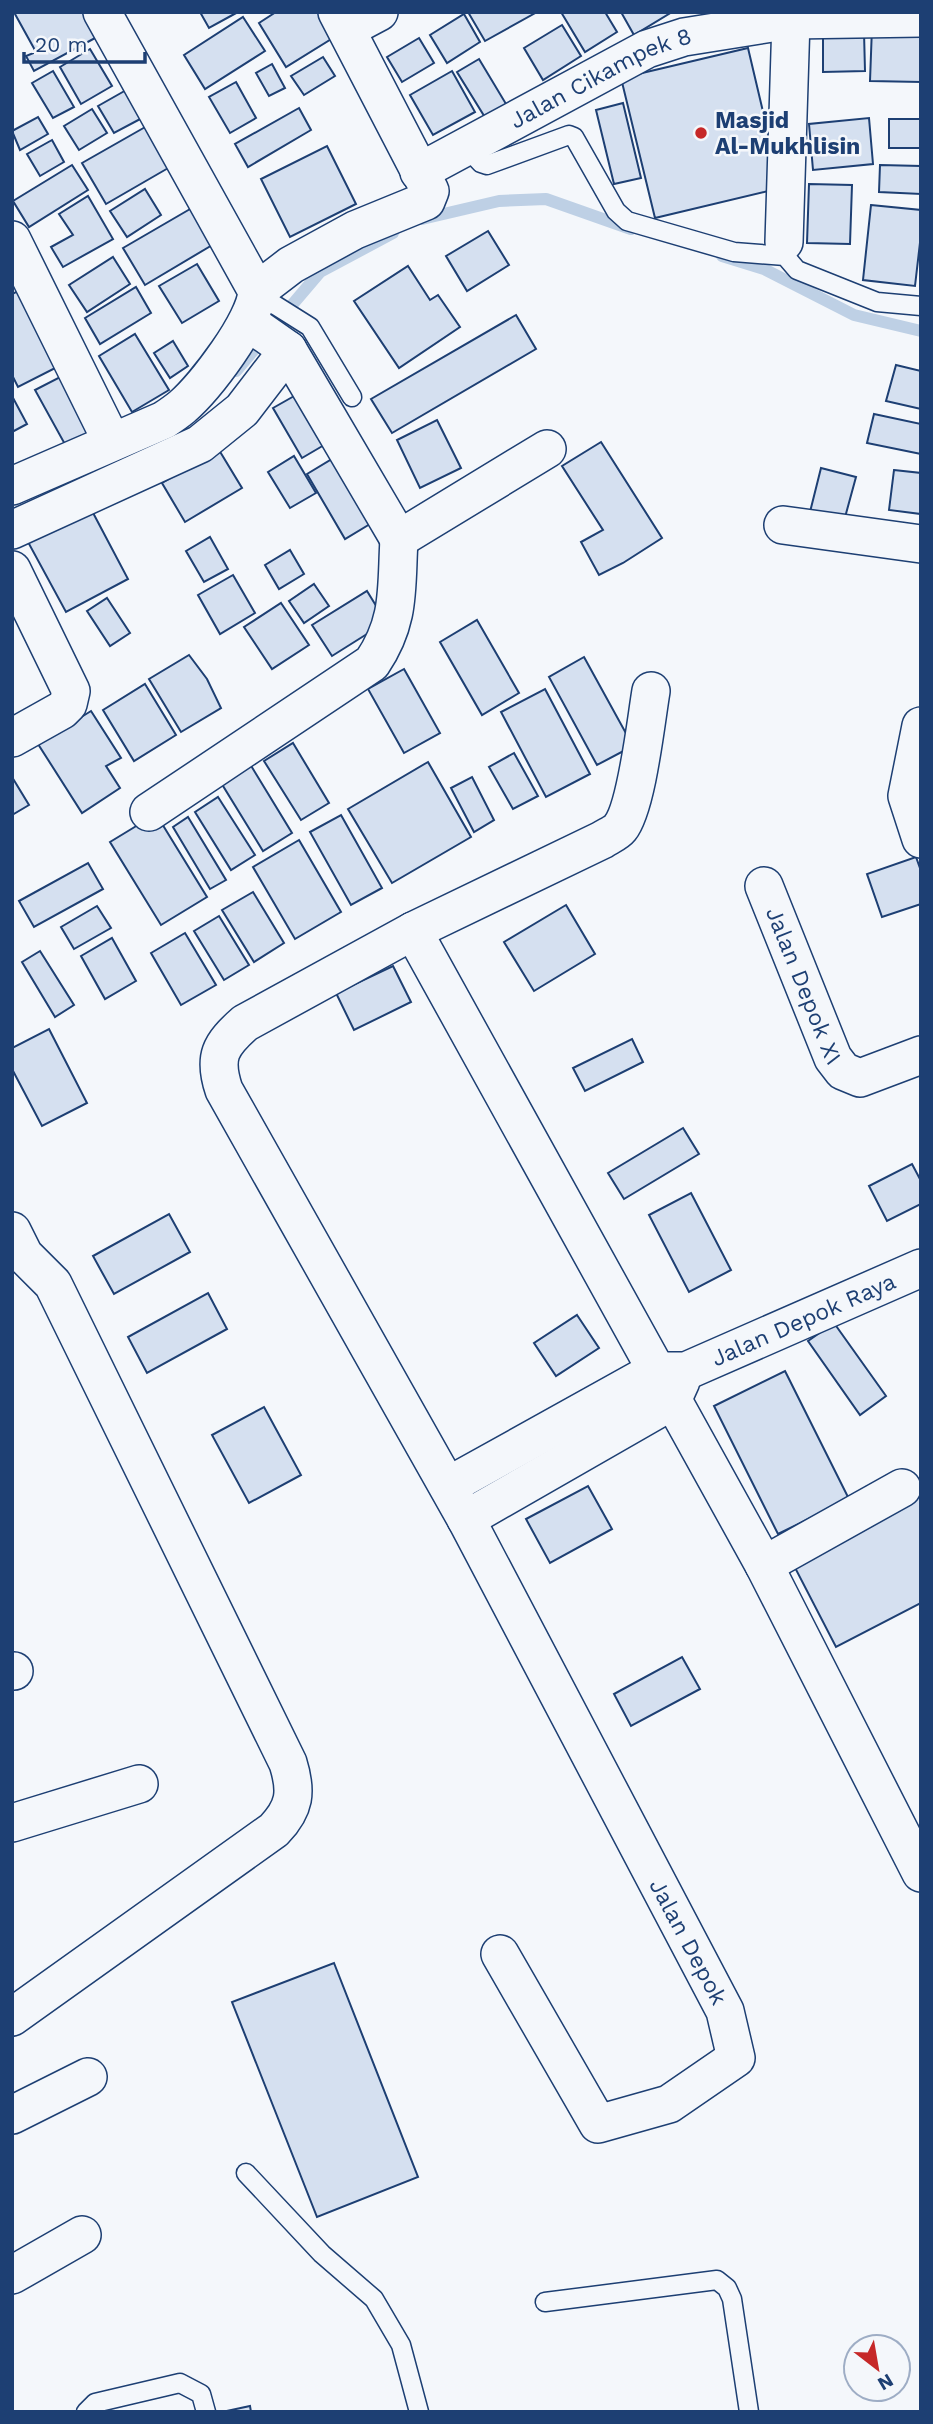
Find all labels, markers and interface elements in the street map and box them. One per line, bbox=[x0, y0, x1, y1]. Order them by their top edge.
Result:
scale bar bbox=[24, 21, 145, 65]
street label: Jalan Cikampek 8 bbox=[505, 22, 695, 134]
text: 20 m bbox=[35, 32, 87, 57]
place label: Masjid Al-Mukhlisin bbox=[715, 107, 860, 160]
marker: Masjid Al-Mukhlisin bbox=[693, 125, 709, 141]
street label: Jalan Depok XI bbox=[760, 903, 847, 1070]
street label: Jalan Depok Raya bbox=[707, 1267, 900, 1372]
street label: Jalan Depok bbox=[643, 1874, 733, 2010]
north arrow bbox=[842, 2333, 912, 2403]
text: N bbox=[874, 2369, 897, 2396]

